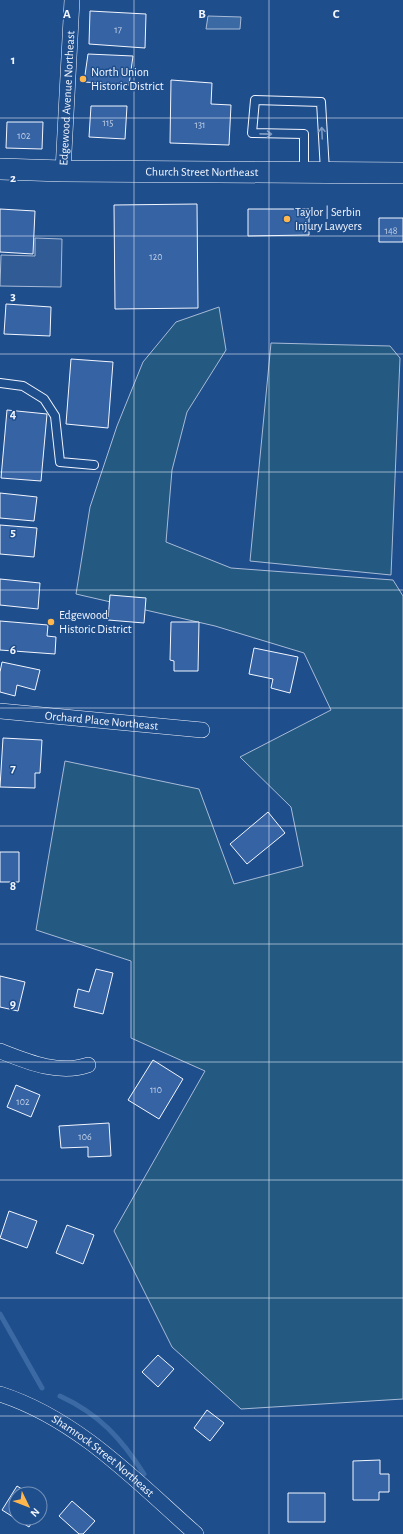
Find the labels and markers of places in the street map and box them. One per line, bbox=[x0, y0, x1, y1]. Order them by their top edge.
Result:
place label: North Union Historic District bbox=[91, 66, 164, 92]
marker: North Union Historic District bbox=[78, 74, 88, 84]
place label: Taylor | Serbin Injury Lawyers bbox=[295, 205, 362, 233]
marker: Taylor | Serbin Injury Lawyers bbox=[282, 214, 292, 224]
place label: Edgewood Historic District bbox=[59, 609, 132, 635]
marker: Edgewood Historic District bbox=[46, 617, 56, 627]

